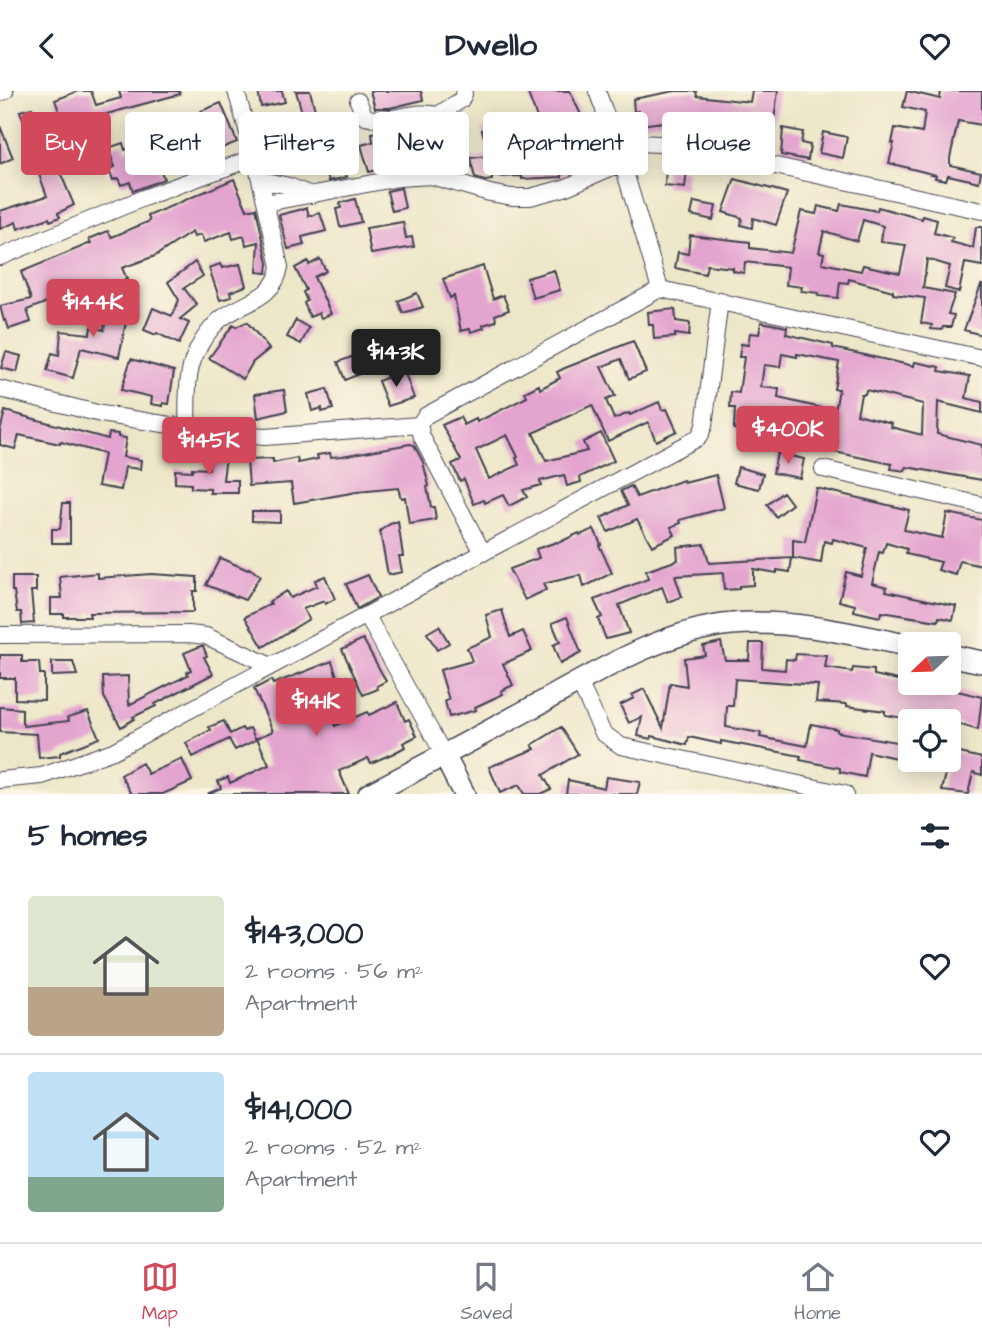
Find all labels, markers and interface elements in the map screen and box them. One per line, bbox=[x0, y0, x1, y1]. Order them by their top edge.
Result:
text: Dwello bbox=[445, 23, 537, 68]
icon: back bbox=[28, 27, 66, 65]
icon: heart bbox=[916, 27, 954, 65]
chip: Buy bbox=[21, 112, 111, 175]
chip: Rent bbox=[125, 112, 225, 175]
chip: Filters bbox=[239, 112, 359, 175]
chip: New bbox=[373, 112, 469, 175]
chip: Apartment bbox=[483, 112, 648, 175]
chip: House bbox=[662, 112, 775, 175]
pin: $144K bbox=[44, 279, 142, 339]
text: $144K bbox=[63, 286, 123, 318]
pin: $143K bbox=[347, 329, 445, 389]
text: $143K bbox=[367, 336, 425, 368]
pin: $400K bbox=[739, 407, 837, 466]
text: $400K bbox=[752, 413, 824, 445]
pin: $145K bbox=[160, 417, 258, 477]
text: $145K bbox=[178, 424, 240, 456]
north arrow bbox=[898, 632, 961, 695]
map controls bbox=[898, 632, 961, 772]
pin: $141K bbox=[267, 679, 365, 738]
text: $141K bbox=[292, 685, 340, 717]
button: locate bbox=[898, 709, 961, 772]
text: 5 homes bbox=[28, 815, 148, 857]
icon: filters bbox=[916, 817, 954, 855]
text: $143,000 bbox=[245, 913, 363, 955]
icon: home bbox=[84, 924, 168, 1008]
icon: heart bbox=[916, 947, 954, 985]
text: 2 rooms · 56 m² bbox=[245, 955, 423, 987]
text: Apartment bbox=[245, 987, 357, 1019]
text: $141,000 bbox=[245, 1089, 352, 1131]
icon: home bbox=[84, 1100, 168, 1184]
icon: heart bbox=[916, 1123, 954, 1161]
text: 2 rooms · 52 m² bbox=[245, 1131, 422, 1163]
text: Apartment bbox=[245, 1163, 357, 1195]
tab: Map bbox=[141, 1258, 179, 1327]
tab: Saved bbox=[460, 1258, 512, 1327]
tab: Home bbox=[794, 1258, 841, 1327]

